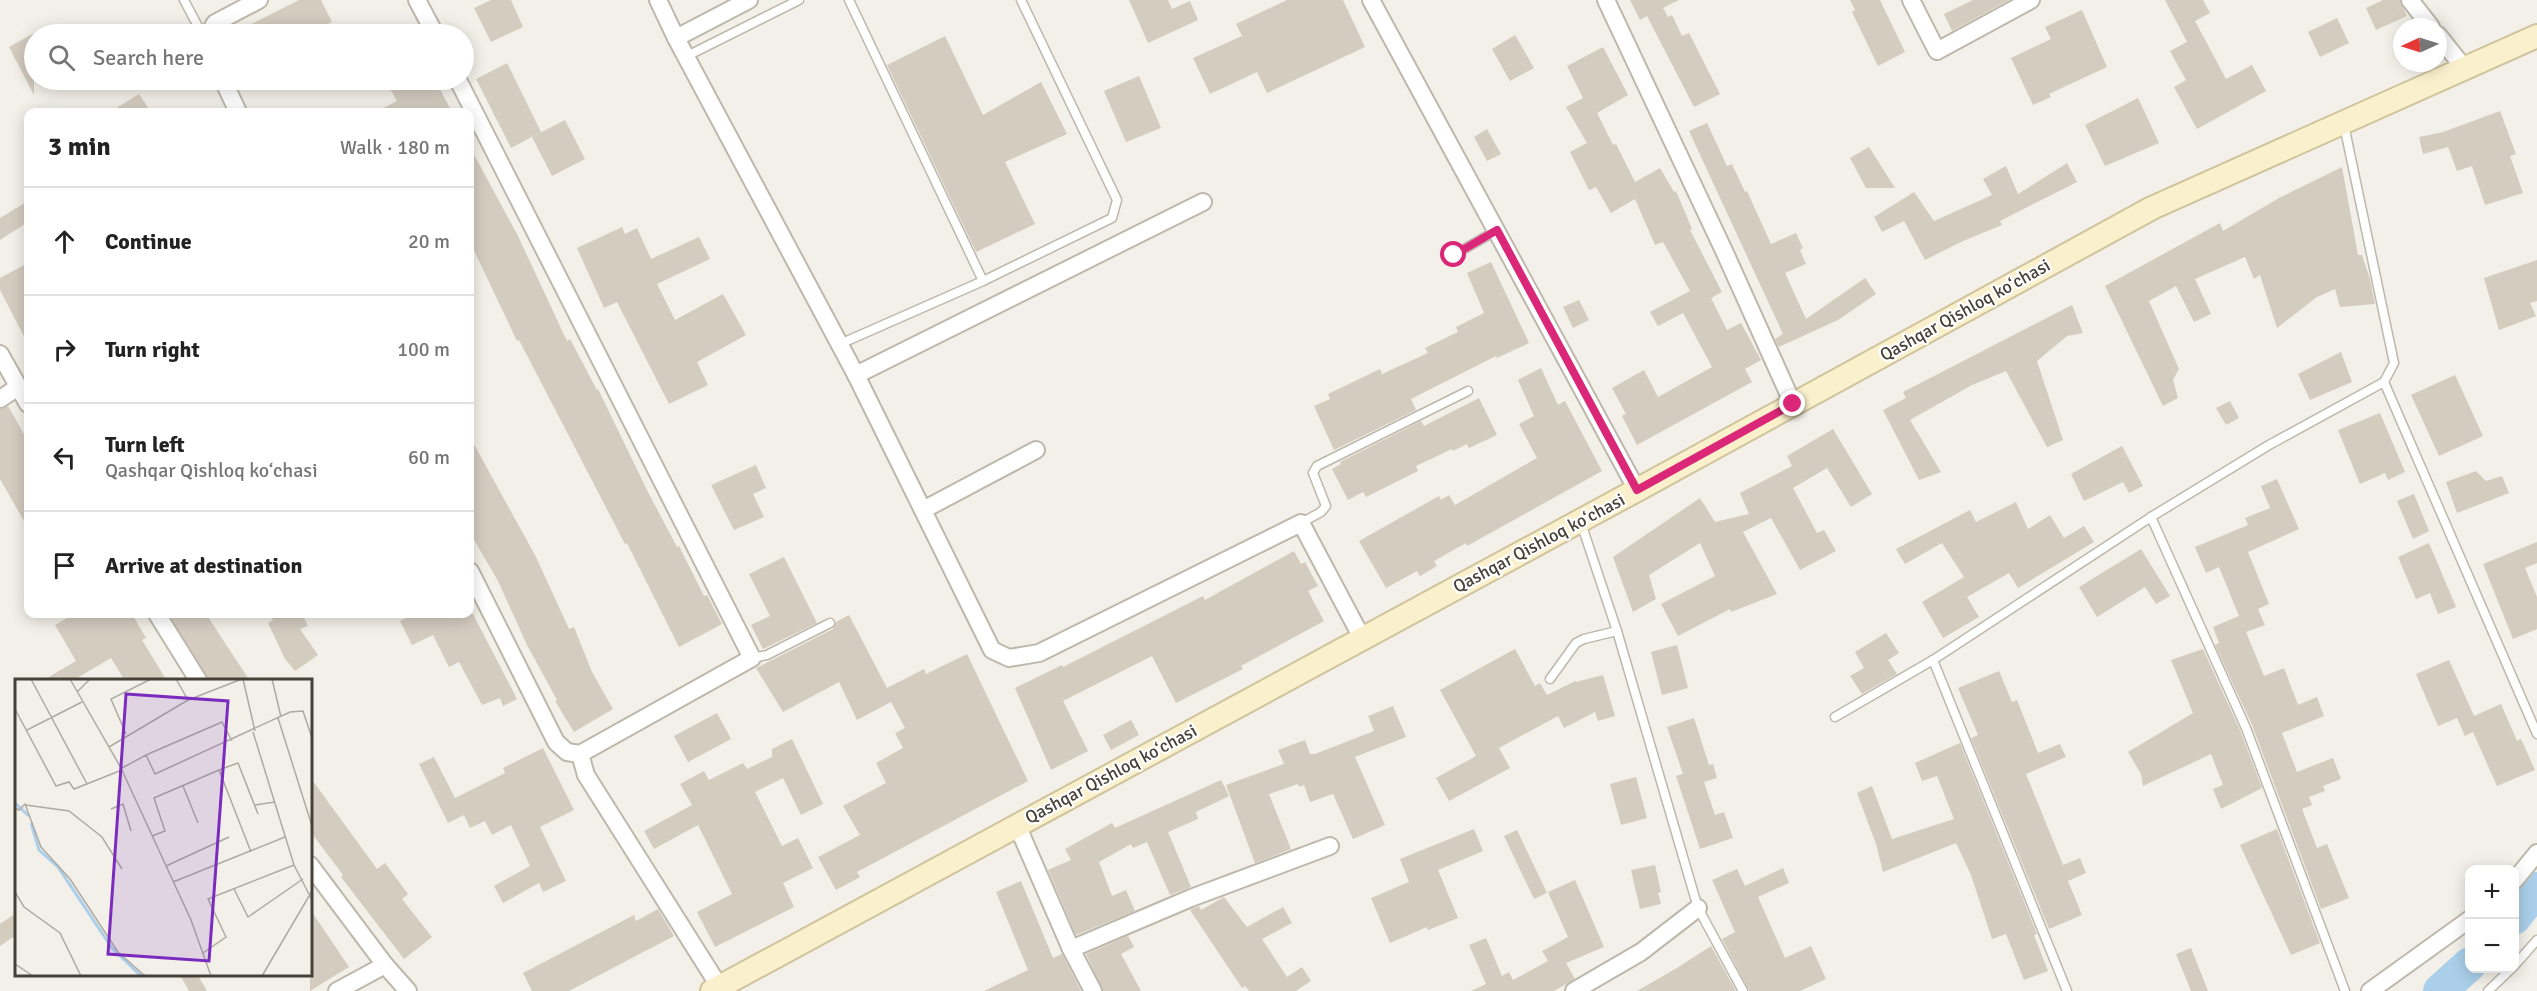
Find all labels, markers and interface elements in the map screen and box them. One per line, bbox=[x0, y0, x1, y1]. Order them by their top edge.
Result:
north arrow bbox=[2393, 18, 2447, 72]
search box bbox=[24, 24, 474, 90]
icon: search bbox=[45, 41, 78, 74]
text: Search here bbox=[93, 44, 204, 71]
text: 3 min bbox=[48, 131, 111, 163]
text: Walk · 180 m bbox=[340, 135, 450, 160]
icon: ahead bbox=[48, 225, 81, 258]
text: Continue bbox=[105, 228, 192, 255]
text: 20 m bbox=[408, 229, 450, 254]
route start bbox=[1440, 241, 1466, 267]
street label: Qashqar Qishloq koʻchasi bbox=[1876, 254, 2054, 366]
icon: right bbox=[48, 333, 81, 366]
text: Turn right bbox=[105, 336, 200, 363]
text: 100 m bbox=[397, 337, 450, 362]
route end bbox=[1779, 390, 1805, 416]
text: Turn left bbox=[105, 431, 185, 458]
icon: left bbox=[48, 441, 81, 474]
text: 60 m bbox=[408, 445, 450, 470]
text: Qashqar Qishloq koʻchasi bbox=[105, 458, 318, 483]
street label: Qashqar Qishloq koʻchasi bbox=[1449, 488, 1629, 598]
icon: arrive bbox=[48, 549, 81, 582]
text: Arrive at destination bbox=[105, 552, 302, 579]
inset map bbox=[15, 679, 312, 976]
street label: Qashqar Qishloq koʻchasi bbox=[1021, 719, 1201, 829]
map controls bbox=[2465, 865, 2519, 973]
button: + bbox=[2465, 865, 2519, 919]
button: − bbox=[2465, 919, 2519, 973]

